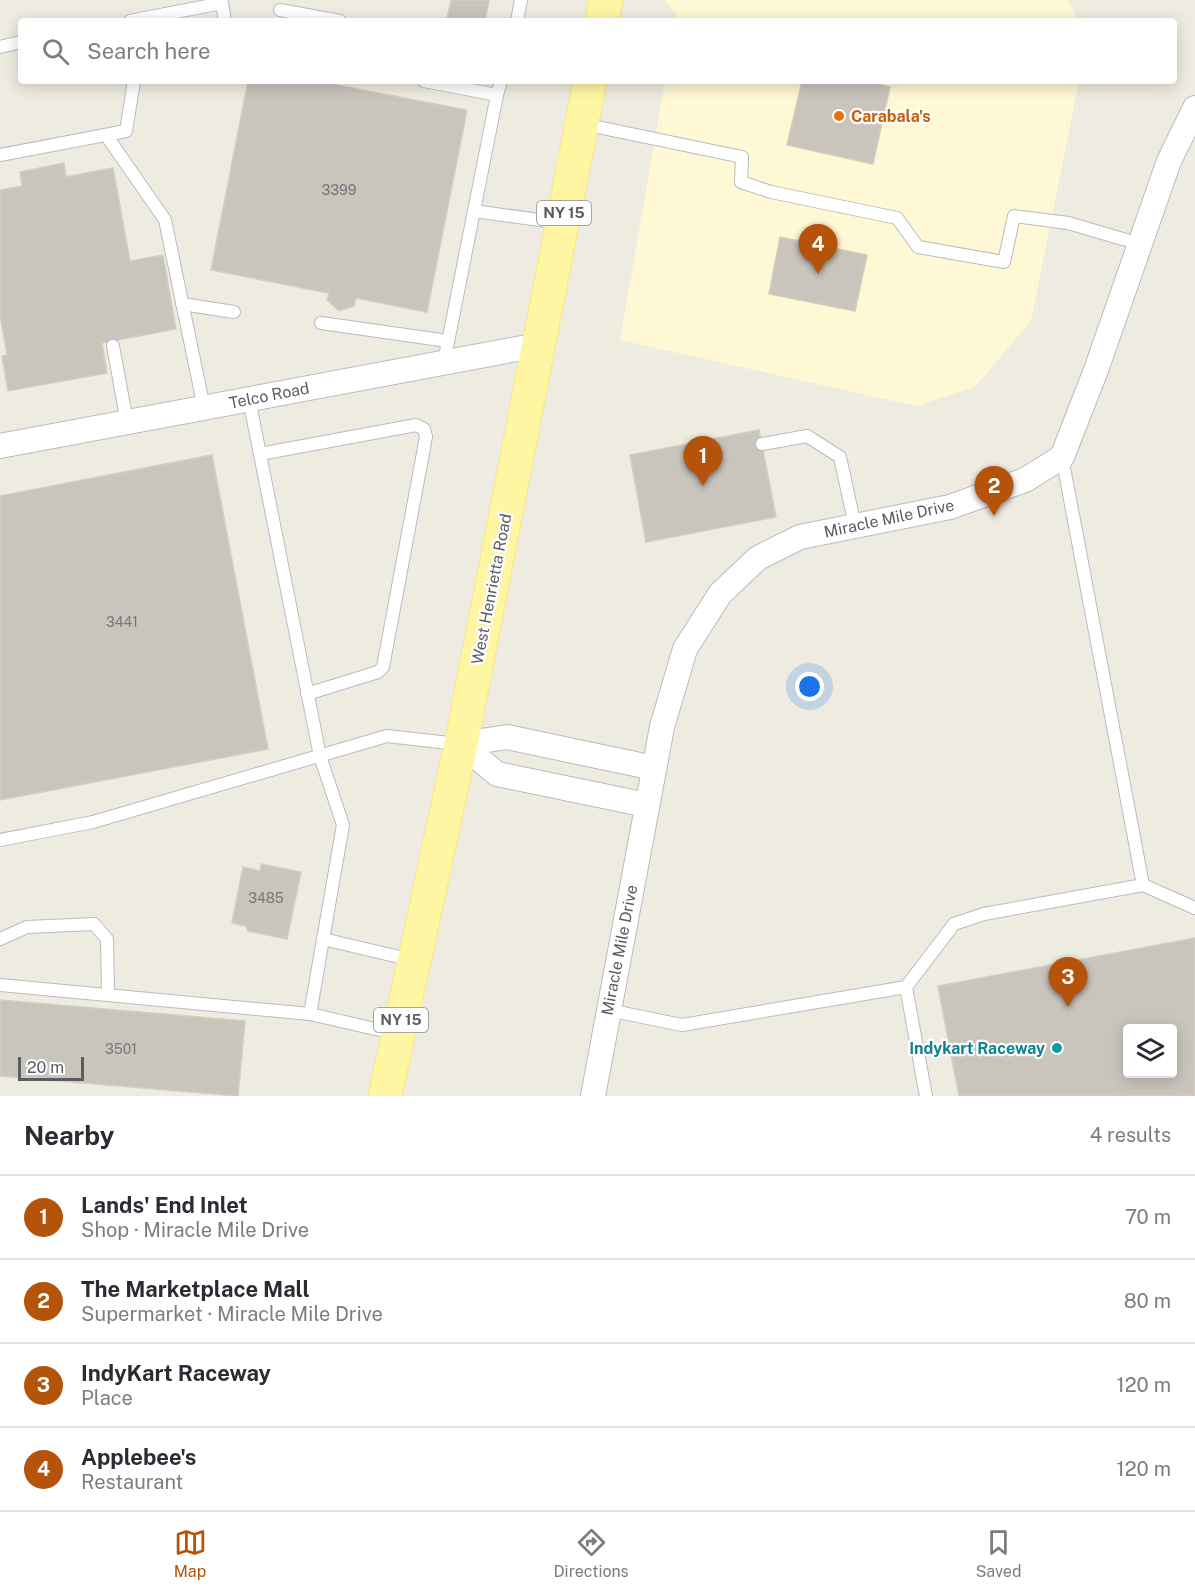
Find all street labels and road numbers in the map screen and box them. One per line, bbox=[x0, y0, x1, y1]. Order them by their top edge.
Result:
road number: NY 15 bbox=[537, 201, 591, 225]
street label: Telco Road bbox=[227, 378, 311, 413]
street label: Miracle Mile Drive bbox=[822, 495, 956, 542]
street label: West Henrietta Road bbox=[468, 512, 515, 666]
street label: Miracle Mile Drive bbox=[598, 883, 641, 1017]
road number: NY 15 bbox=[374, 1008, 428, 1032]

